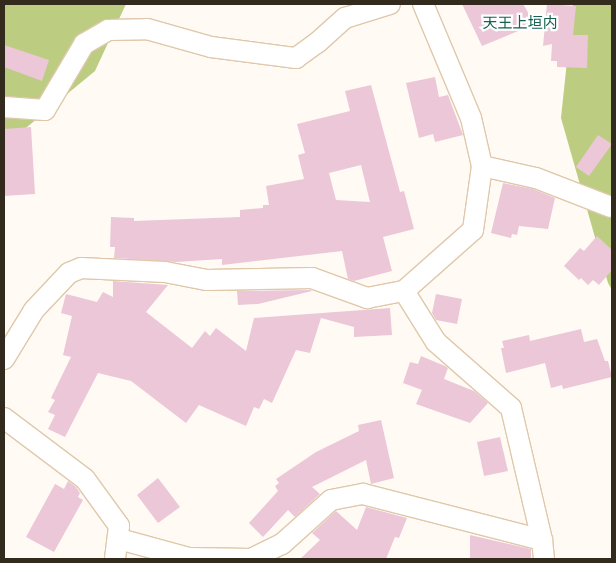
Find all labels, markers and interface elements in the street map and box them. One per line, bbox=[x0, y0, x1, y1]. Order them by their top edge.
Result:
district label: 天王上垣内 bbox=[483, 14, 557, 32]

